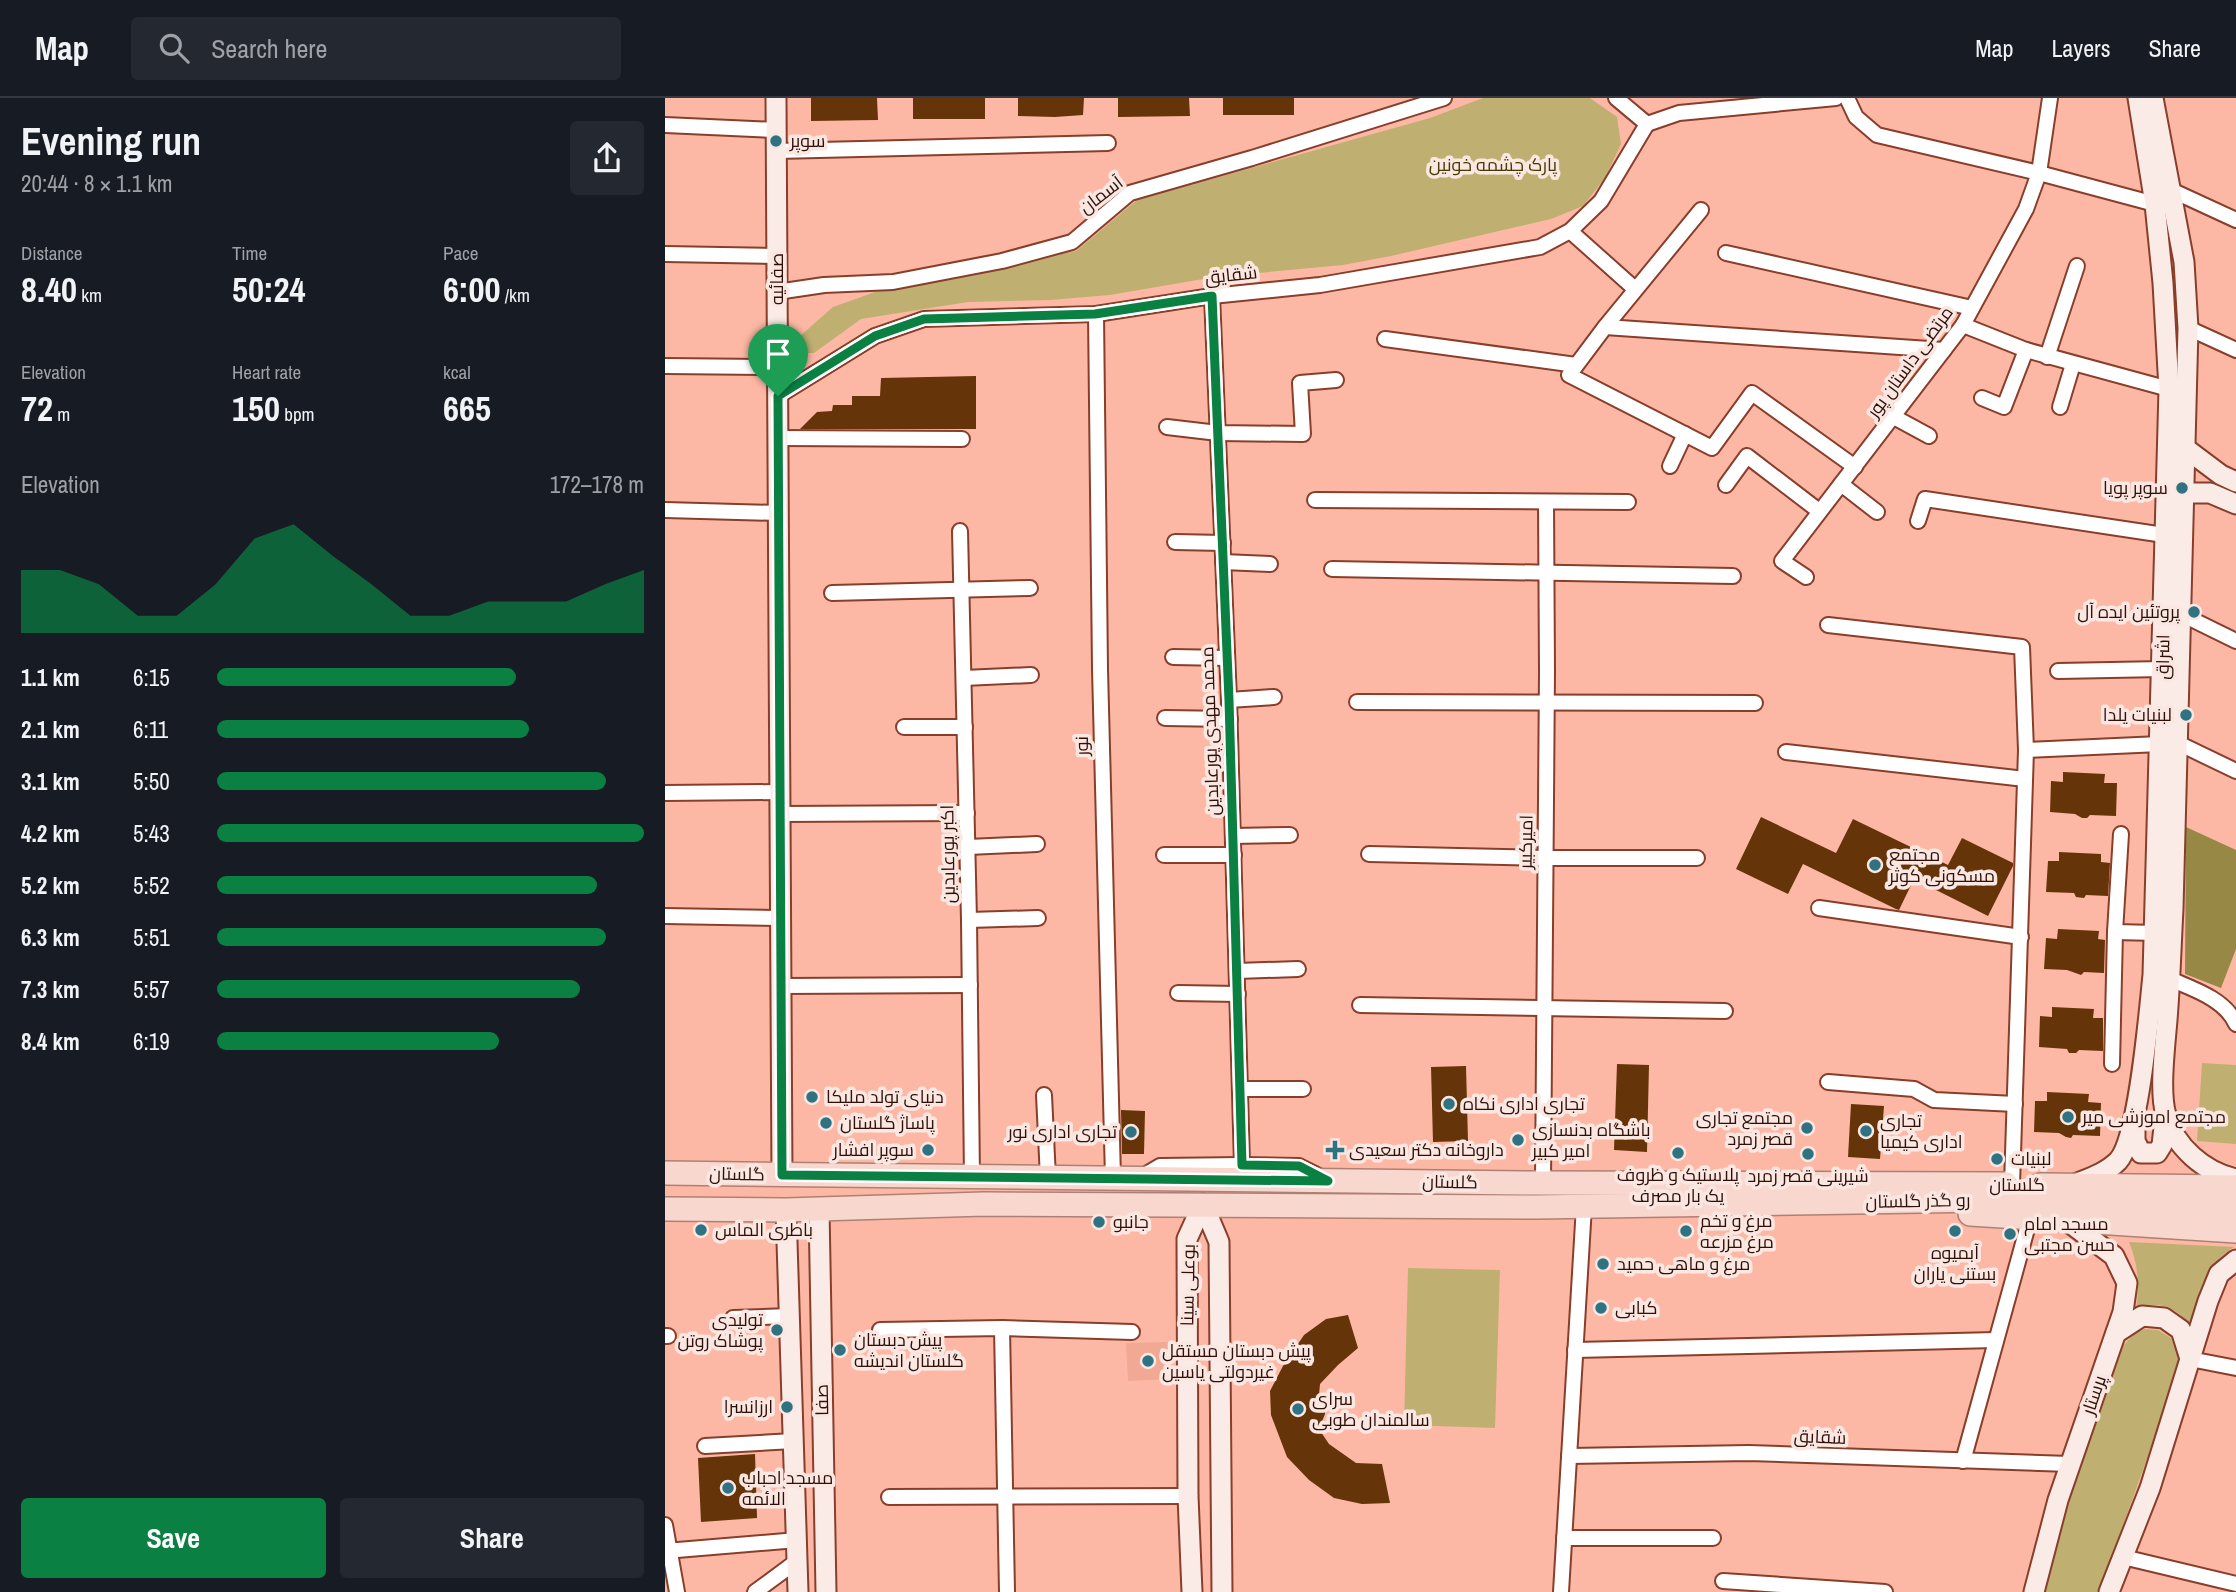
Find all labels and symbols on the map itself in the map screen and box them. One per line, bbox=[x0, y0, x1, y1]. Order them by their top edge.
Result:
place label: سوپر bbox=[789, 128, 826, 153]
marker: سوپر bbox=[768, 133, 784, 149]
park label: پارک چشمه خونین bbox=[1429, 152, 1557, 177]
street label: آسمان bbox=[1074, 170, 1128, 219]
street label: صفائیه bbox=[764, 253, 789, 305]
street label: شقایق bbox=[1203, 259, 1258, 290]
street label: مرتضی داستان پور bbox=[1860, 301, 1959, 423]
pin bbox=[748, 324, 808, 396]
place label: سوپر پویا bbox=[2103, 475, 2168, 500]
marker: سوپر پویا bbox=[2174, 480, 2190, 496]
place label: پروتئین ایده آل bbox=[2077, 599, 2180, 624]
marker: پروتئین ایده آل bbox=[2186, 604, 2202, 620]
street label: اشراق bbox=[2150, 634, 2175, 680]
street label: محمد مهدی پورعابدین bbox=[1194, 646, 1225, 816]
place label: لبنیات یلدا bbox=[2103, 702, 2172, 727]
marker: لبنیات یلدا bbox=[2178, 707, 2194, 723]
street label: نور bbox=[1069, 736, 1094, 757]
street label: اکبر پورعابدین bbox=[934, 804, 961, 904]
street label: امیرکبیر bbox=[1513, 815, 1538, 870]
place label: مجتمع مسکونی کوثر bbox=[1888, 842, 1995, 888]
marker: مجتمع مسکونی کوثر bbox=[1867, 857, 1883, 873]
place label: دنیای تولد ملیکا bbox=[826, 1084, 944, 1109]
marker: دنیای تولد ملیکا bbox=[804, 1089, 820, 1105]
place label: تجاری اداری نکاه bbox=[1463, 1091, 1585, 1116]
marker: تجاری اداری نکاه bbox=[1441, 1096, 1457, 1112]
place label: مجتمع اموزشی میر bbox=[2081, 1104, 2226, 1129]
place label: مجتمع تجاری قصر زمرد bbox=[1696, 1105, 1793, 1151]
place label: تجاری اداری کیمیا bbox=[1880, 1108, 1963, 1154]
marker: مجتمع اموزشی میر bbox=[2060, 1109, 2076, 1125]
place label: پاساژ گلستان bbox=[840, 1110, 935, 1135]
marker: پاساژ گلستان bbox=[818, 1115, 834, 1131]
place label: باشگاه بدنسازی امیر کبیر bbox=[1531, 1117, 1651, 1163]
place label: تجاری اداری نور bbox=[1007, 1119, 1117, 1144]
marker: مجتمع تجاری قصر زمرد bbox=[1799, 1120, 1815, 1136]
marker: تجاری اداری کیمیا bbox=[1858, 1123, 1874, 1139]
marker: تجاری اداری نور bbox=[1123, 1124, 1139, 1140]
marker: باشگاه بدنسازی امیر کبیر bbox=[1510, 1132, 1526, 1148]
place label: سوپر افشار bbox=[832, 1137, 914, 1162]
place label: داروخانه دکتر سعیدی bbox=[1349, 1137, 1504, 1162]
marker: سوپر افشار bbox=[920, 1142, 936, 1158]
marker: داروخانه دکتر سعیدی bbox=[1327, 1142, 1343, 1158]
marker: پلاستیک و ظروف یک بار مصرف bbox=[1670, 1145, 1686, 1161]
marker: شیرینی قصر زمرد bbox=[1800, 1146, 1816, 1162]
place label: لبنیات bbox=[2011, 1146, 2051, 1171]
marker: لبنیات bbox=[1989, 1151, 2005, 1167]
street label: گلستان bbox=[709, 1161, 765, 1186]
place label: پلاستیک و ظروف یک بار مصرف bbox=[1617, 1162, 1739, 1208]
place label: شیرینی قصر زمرد bbox=[1747, 1163, 1869, 1188]
street label: گلستان bbox=[1422, 1169, 1478, 1194]
street label: گلستان bbox=[1989, 1172, 2045, 1197]
street label: رو گذر گلستان bbox=[1865, 1187, 1971, 1214]
place label: مرغ و تخم مرغ مزرعه bbox=[1700, 1208, 1774, 1254]
place label: جانبو bbox=[1113, 1209, 1149, 1234]
place label: مسجد امام حسن مجتبی bbox=[2024, 1211, 2115, 1257]
marker: جانبو bbox=[1091, 1214, 1107, 1230]
place label: باطری الماس bbox=[715, 1217, 813, 1242]
marker: باطری الماس bbox=[693, 1222, 709, 1238]
marker: مرغ و تخم مرغ مزرعه bbox=[1678, 1223, 1694, 1239]
marker: آبمیوه بستنی یاران bbox=[1947, 1223, 1963, 1239]
marker: مسجد امام حسن مجتبی bbox=[2002, 1226, 2018, 1242]
place label: آبمیوه بستنی یاران bbox=[1914, 1240, 1996, 1286]
street label: بوعلی سینا bbox=[1174, 1244, 1201, 1326]
place label: مرغ و ماهی حمید bbox=[1617, 1251, 1750, 1276]
marker: مرغ و ماهی حمید bbox=[1595, 1256, 1611, 1272]
place label: کبابی bbox=[1615, 1295, 1658, 1320]
marker: کبابی bbox=[1593, 1300, 1609, 1316]
place label: تولیدی پوشاک روتن bbox=[677, 1307, 763, 1353]
marker: تولیدی پوشاک روتن bbox=[769, 1322, 785, 1338]
place label: پیش دبستان گلستان اندیشه bbox=[854, 1327, 964, 1373]
place label: پیش دبستان مستقل غیردولتی یاسین bbox=[1162, 1338, 1311, 1384]
marker: پیش دبستان گلستان اندیشه bbox=[832, 1342, 848, 1358]
marker: پیش دبستان مستقل غیردولتی یاسین bbox=[1140, 1353, 1156, 1369]
street label: پرستار bbox=[2075, 1371, 2112, 1419]
street label: صفا bbox=[809, 1384, 834, 1416]
place label: سرای سالمندان طوبی bbox=[1312, 1386, 1430, 1432]
place label: ارزانسرا bbox=[724, 1394, 773, 1419]
marker: ارزانسرا bbox=[779, 1399, 795, 1415]
marker: سرای سالمندان طوبی bbox=[1290, 1401, 1306, 1417]
street label: شقایق bbox=[1793, 1423, 1847, 1450]
place label: مسجد احباب الائمه bbox=[742, 1465, 833, 1511]
marker: مسجد احباب الائمه bbox=[720, 1480, 736, 1496]

